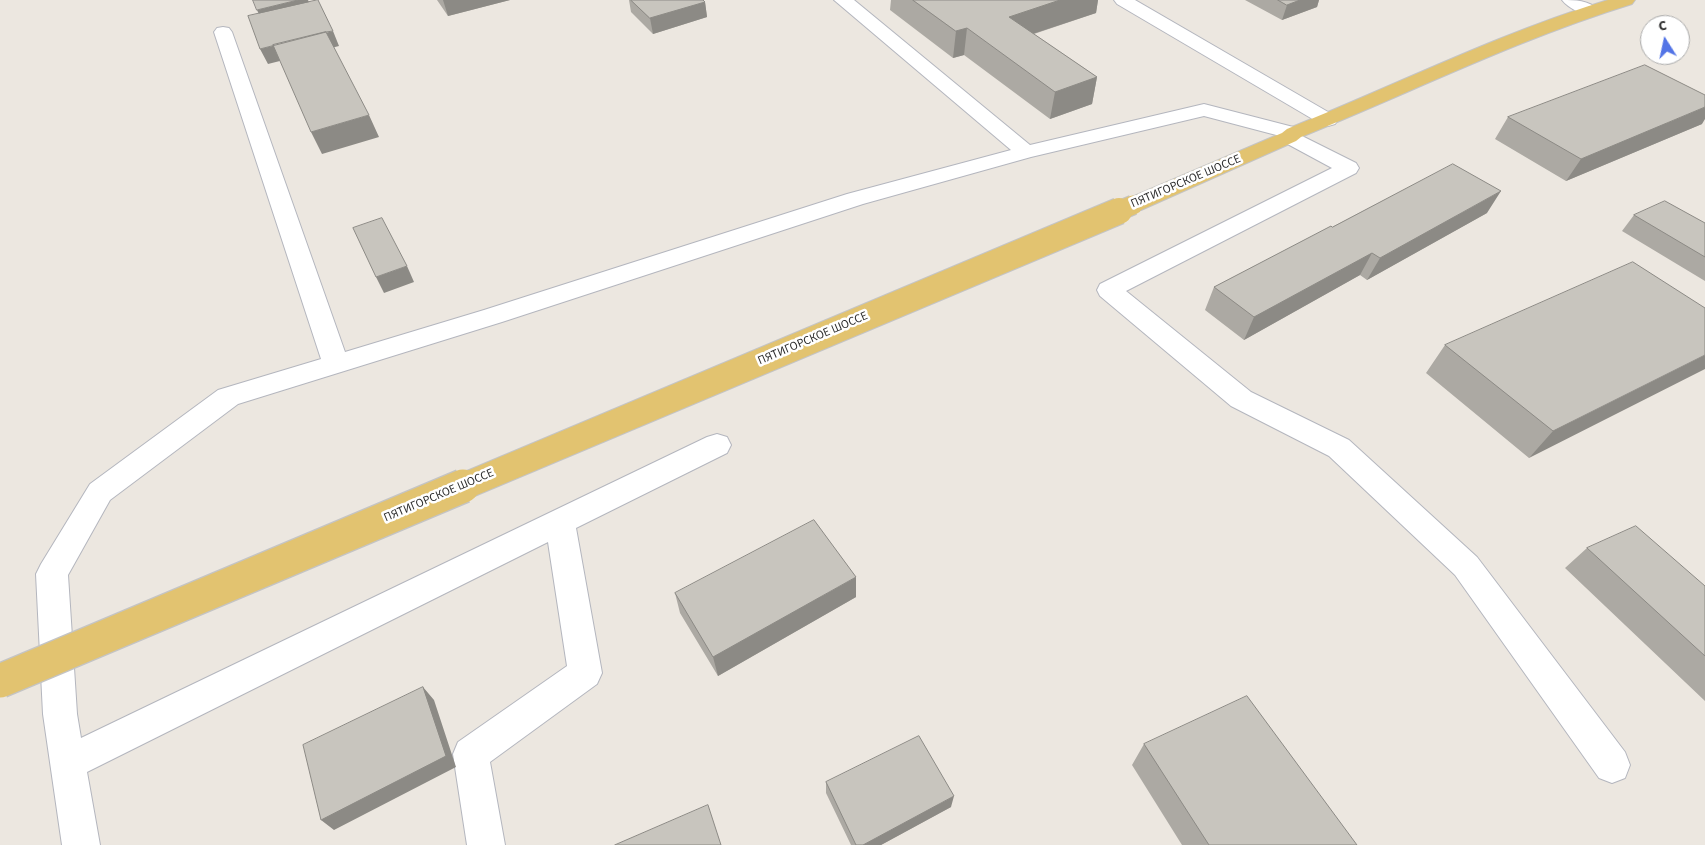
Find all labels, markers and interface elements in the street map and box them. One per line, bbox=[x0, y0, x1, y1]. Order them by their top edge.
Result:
north arrow bbox=[1640, 15, 1690, 65]
text: С bbox=[1657, 16, 1668, 37]
street label: ПЯТИГОРСКОЕ ШОССЕ bbox=[1129, 152, 1243, 212]
street label: ПЯТИГОРСКОЕ ШОССЕ bbox=[756, 309, 870, 369]
street label: ПЯТИГОРСКОЕ ШОССЕ bbox=[382, 466, 496, 526]

